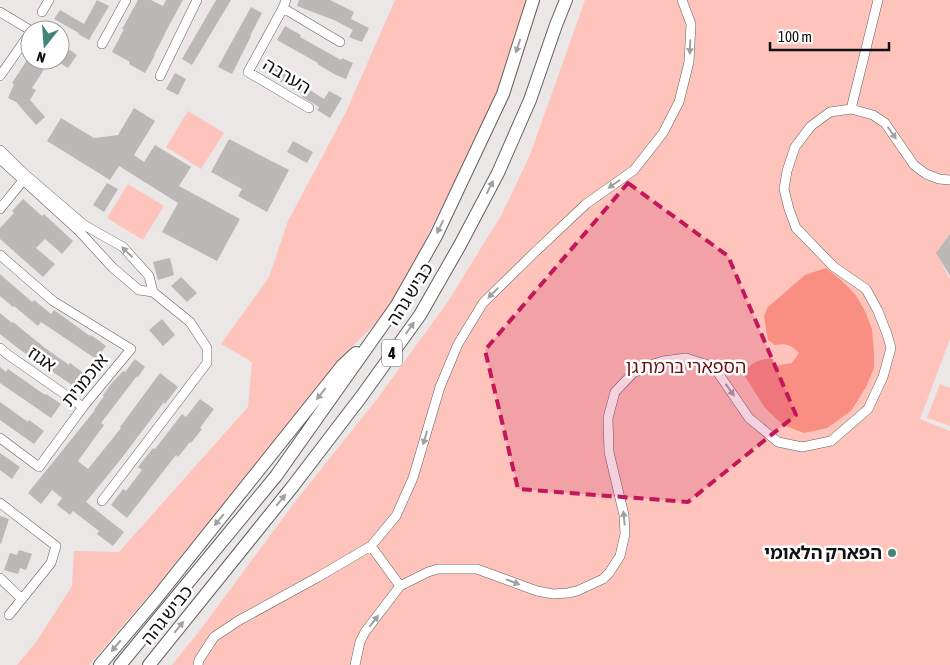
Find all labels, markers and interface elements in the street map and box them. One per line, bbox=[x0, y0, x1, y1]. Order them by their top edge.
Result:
north arrow bbox=[20, 20, 70, 70]
scale bar bbox=[770, 20, 889, 52]
text: 100 m bbox=[778, 28, 812, 45]
one-way arrow bbox=[514, 39, 521, 54]
one-way arrow bbox=[686, 40, 694, 56]
text: N bbox=[35, 49, 47, 66]
street label: הערבה bbox=[259, 53, 315, 98]
one-way arrow bbox=[887, 126, 897, 139]
one-way arrow bbox=[607, 179, 621, 189]
one-way arrow bbox=[486, 180, 494, 195]
one-way arrow bbox=[436, 220, 444, 234]
one-way arrow bbox=[122, 246, 134, 258]
street label: כביש גהה bbox=[382, 259, 437, 329]
one-way arrow bbox=[488, 287, 500, 299]
one-way arrow bbox=[405, 322, 415, 335]
road number: 4 bbox=[382, 339, 402, 366]
street label: אגוז bbox=[24, 342, 60, 376]
street label: אוכמנית bbox=[57, 349, 112, 410]
park label: הספארי ברמת גן bbox=[626, 356, 746, 377]
one-way arrow bbox=[725, 383, 735, 397]
one-way arrow bbox=[315, 387, 326, 400]
one-way arrow bbox=[421, 431, 429, 446]
one-way arrow bbox=[275, 494, 286, 507]
one-way arrow bbox=[620, 509, 628, 525]
one-way arrow bbox=[213, 513, 224, 526]
place label: הפארק הלאומי bbox=[764, 542, 882, 563]
marker: הפארק הלאומי bbox=[886, 547, 898, 559]
one-way arrow bbox=[506, 578, 521, 586]
street label: כביש גהה bbox=[136, 581, 197, 648]
one-way arrow bbox=[368, 615, 379, 628]
one-way arrow bbox=[174, 621, 185, 634]
one-way arrow bbox=[111, 640, 122, 652]

